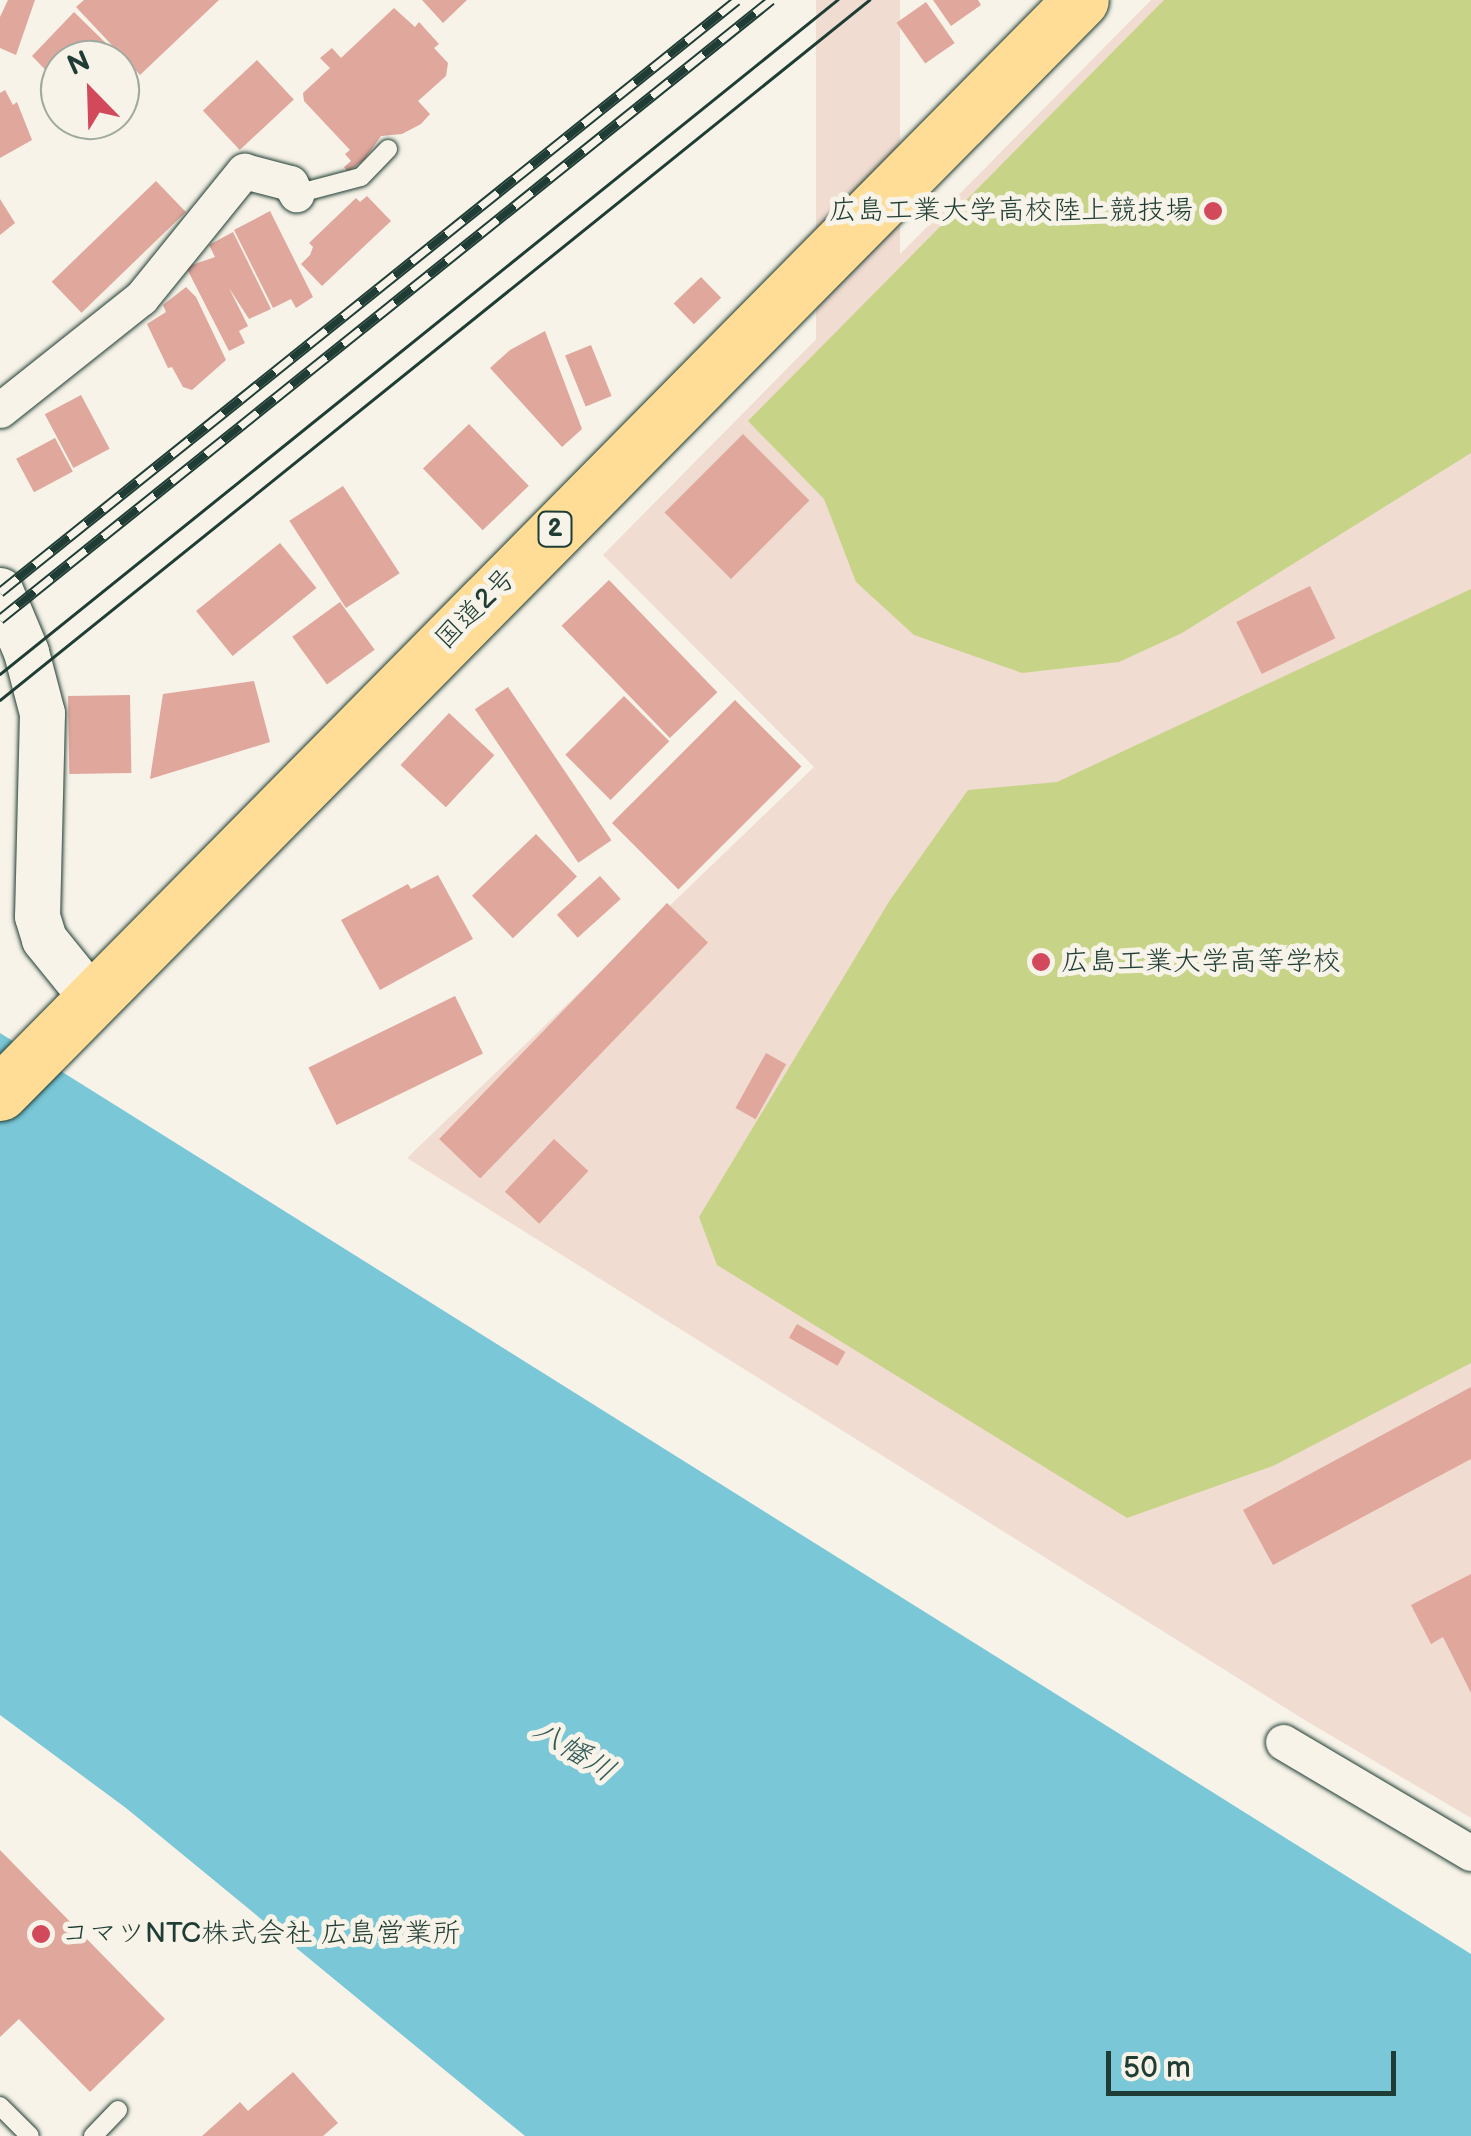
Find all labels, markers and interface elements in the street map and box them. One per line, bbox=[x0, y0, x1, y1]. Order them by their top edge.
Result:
north arrow bbox=[40, 40, 140, 140]
text: N bbox=[63, 44, 95, 83]
place label: 広島工業大学高校陸上競技場 bbox=[829, 194, 1193, 228]
marker: 広島工業大学高校陸上競技場 bbox=[1202, 200, 1224, 222]
road number: 2 bbox=[538, 509, 572, 549]
street label: 国道2号 bbox=[429, 562, 523, 656]
place label: 広島工業大学高等学校 bbox=[1061, 945, 1341, 979]
marker: 広島工業大学高等学校 bbox=[1030, 951, 1052, 973]
water label: 八幡川 bbox=[526, 1712, 622, 1790]
place label: コマツNTC株式会社 広島営業所 bbox=[61, 1917, 461, 1951]
marker: コマツNTC株式会社 広島営業所 bbox=[30, 1923, 52, 1945]
scale bar bbox=[1111, 2031, 1401, 2093]
text: 50 m bbox=[1123, 2050, 1191, 2086]

